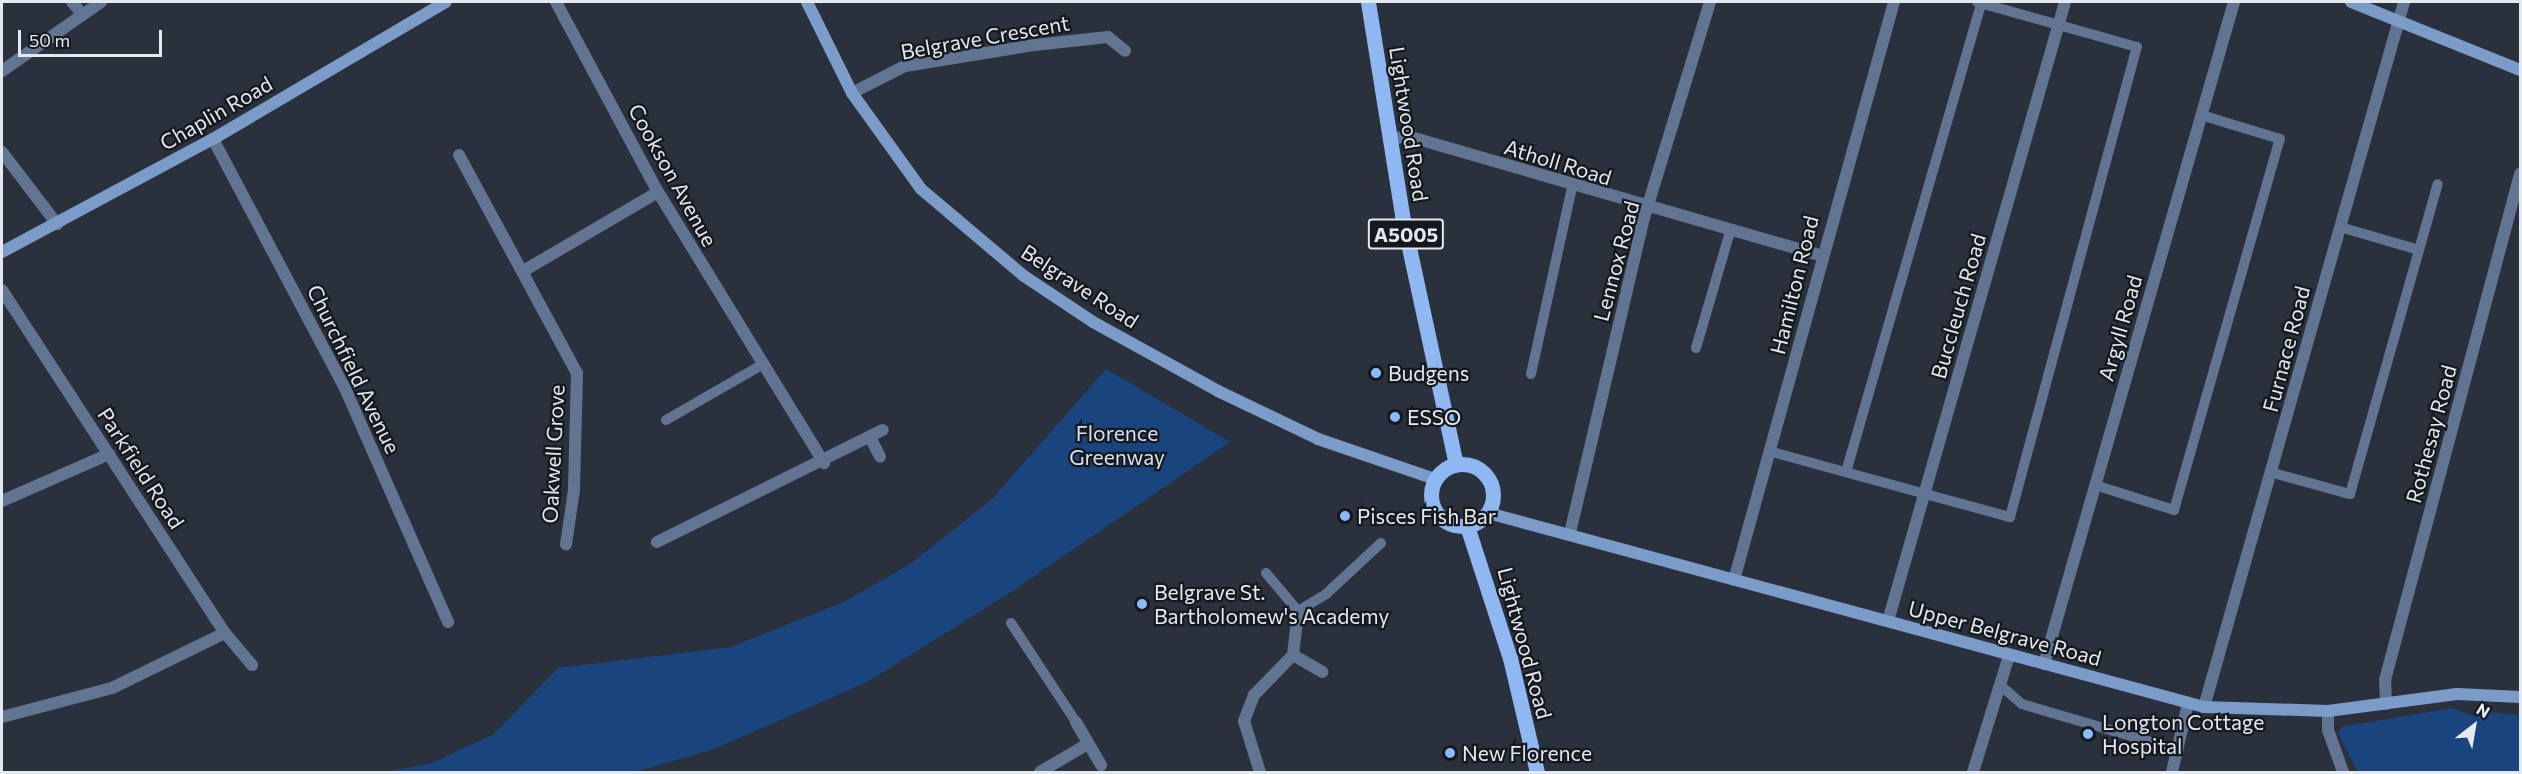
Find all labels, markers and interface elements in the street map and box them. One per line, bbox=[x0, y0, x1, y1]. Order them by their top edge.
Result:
street label: Belgrave Crescent bbox=[899, 10, 1071, 64]
scale bar bbox=[21, 18, 165, 56]
text: 50 m bbox=[29, 29, 70, 51]
street label: Lightwood Road bbox=[1384, 45, 1434, 203]
street label: Chaplin Road bbox=[155, 71, 277, 155]
street label: Cookson Avenue bbox=[623, 99, 723, 251]
street label: Atholl Road bbox=[1501, 134, 1615, 190]
street label: Lennox Road bbox=[1588, 198, 1644, 324]
street label: Hamilton Road bbox=[1765, 213, 1823, 357]
road number: A5005 bbox=[1367, 217, 1445, 251]
street label: Buccleuch Road bbox=[1925, 231, 1991, 381]
street label: Belgrave Road bbox=[1017, 239, 1143, 333]
street label: Argyll Road bbox=[2093, 272, 2147, 384]
street label: Churchfield Avenue bbox=[302, 280, 406, 458]
street label: Furnace Road bbox=[2257, 283, 2315, 415]
place label: Budgens bbox=[1388, 360, 1469, 386]
street label: Rothesay Road bbox=[2400, 362, 2462, 506]
marker: Budgens bbox=[1369, 366, 1383, 380]
street label: Oakwell Grove bbox=[537, 384, 569, 524]
street label: Parkfield Road bbox=[93, 403, 189, 533]
place label: ESSO bbox=[1407, 404, 1461, 430]
marker: ESSO bbox=[1388, 410, 1402, 424]
park label: Florence Greenway bbox=[1069, 420, 1165, 470]
place label: Pisces Fish Bar bbox=[1357, 503, 1496, 529]
marker: Pisces Fish Bar bbox=[1338, 509, 1352, 523]
street label: Lightwood Road bbox=[1493, 564, 1557, 722]
place label: Belgrave St. Bartholomew's Academy bbox=[1154, 579, 1389, 629]
street label: Upper Belgrave Road bbox=[1906, 595, 2104, 671]
marker: Belgrave St. Bartholomew's Academy bbox=[1135, 597, 1149, 611]
north arrow bbox=[2444, 696, 2504, 756]
text: N bbox=[2473, 699, 2494, 721]
place label: Longton Cottage Hospital bbox=[2102, 709, 2264, 759]
marker: Longton Cottage Hospital bbox=[2079, 725, 2097, 743]
place label: New Florence bbox=[1462, 740, 1592, 766]
marker: New Florence bbox=[1443, 746, 1457, 760]

